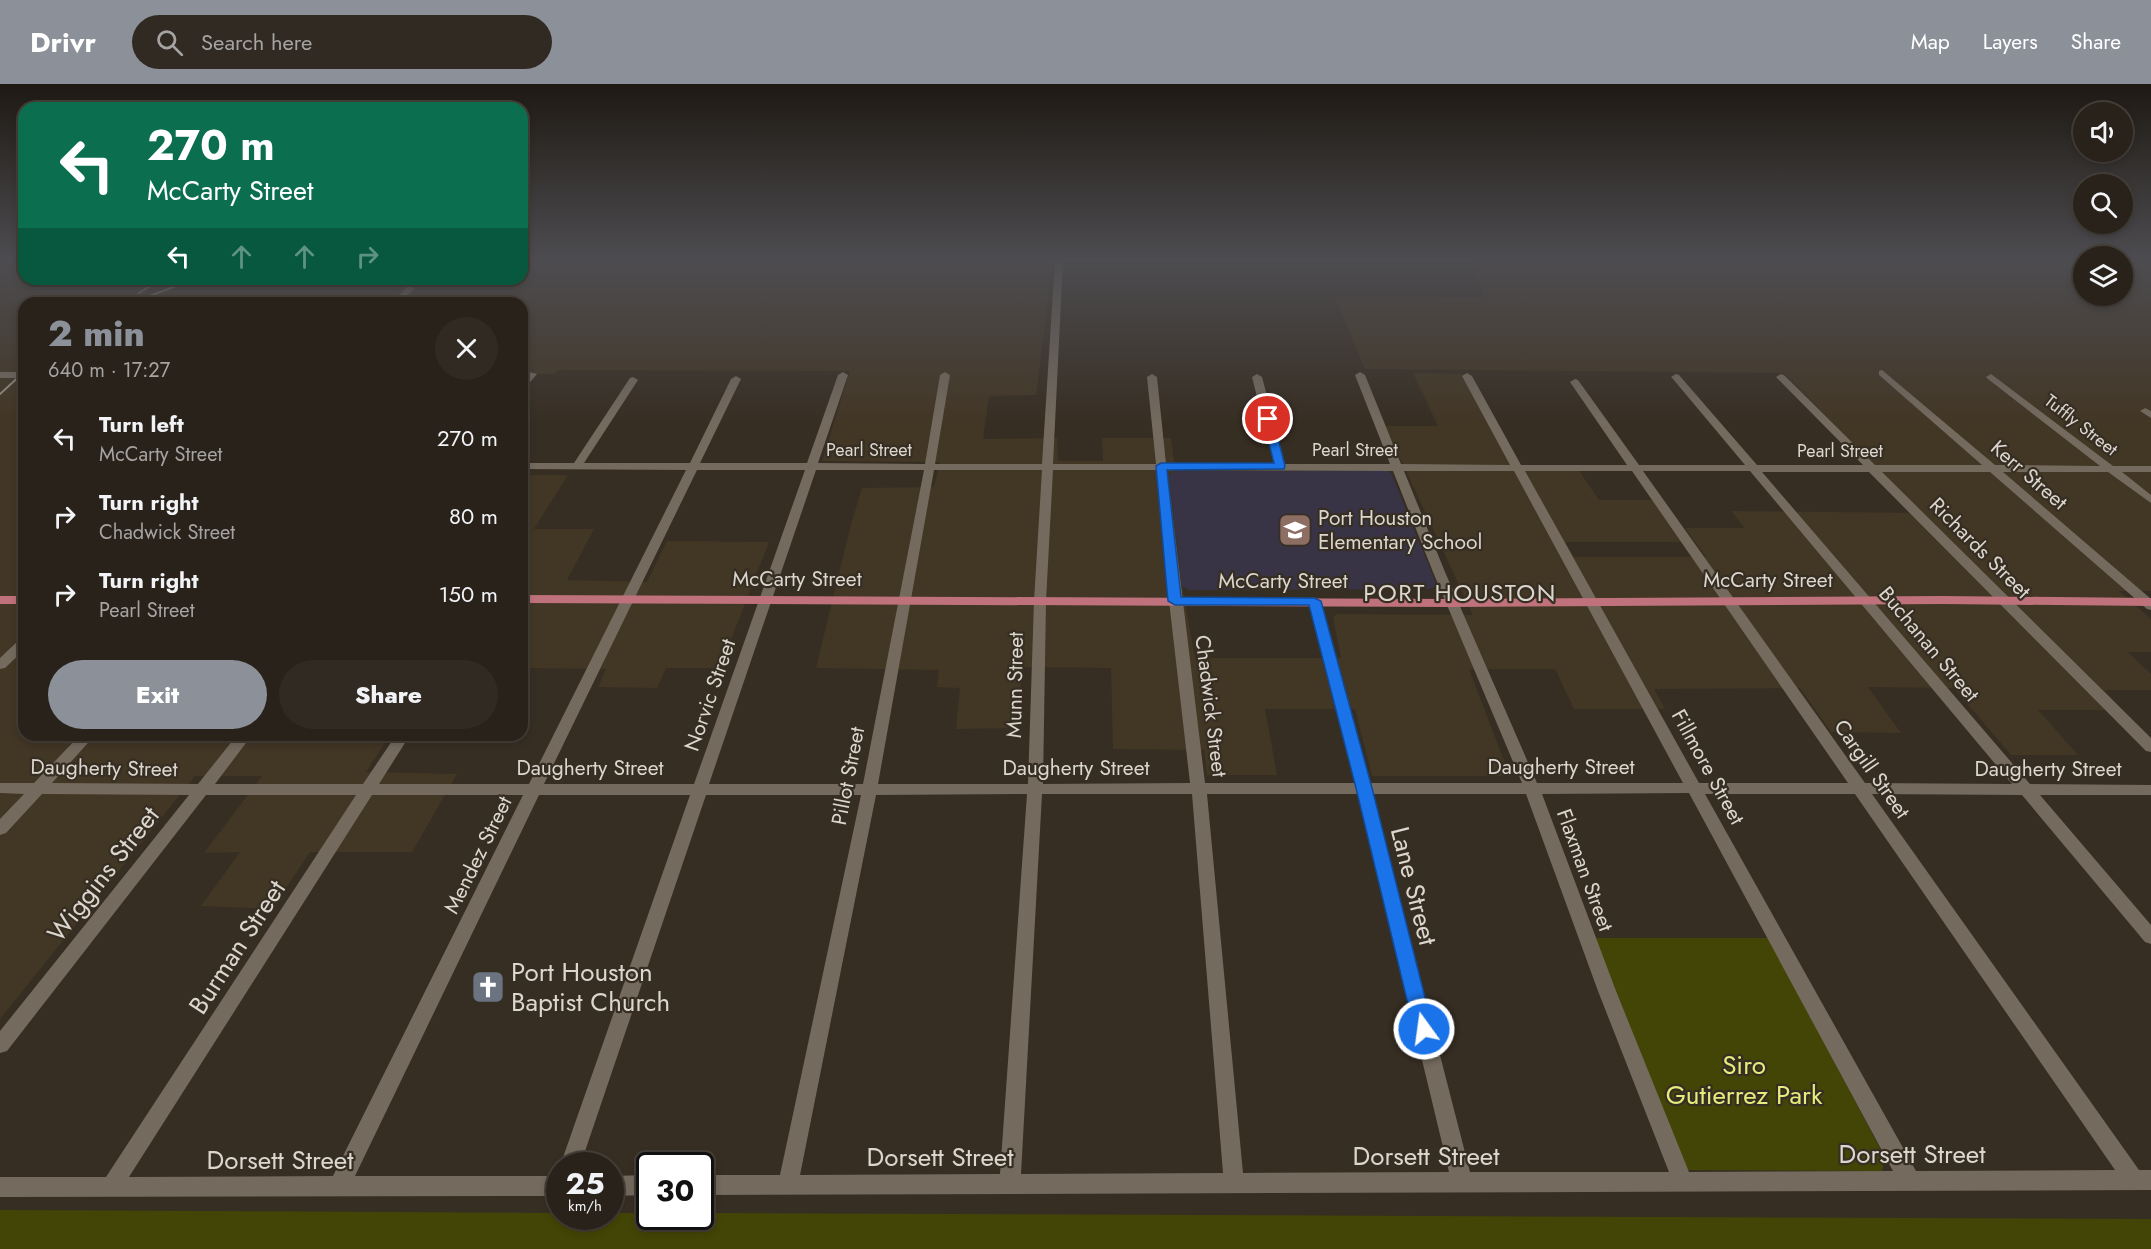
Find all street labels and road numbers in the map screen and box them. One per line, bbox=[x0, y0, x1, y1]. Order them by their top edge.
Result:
street label: Tuffly Street bbox=[2039, 388, 2124, 462]
street label: Kerr Street bbox=[1984, 433, 2074, 517]
street label: Pearl Street bbox=[826, 437, 913, 463]
street label: Pearl Street bbox=[1312, 437, 1399, 463]
street label: Pearl Street bbox=[1797, 438, 1884, 464]
street label: Richards Street bbox=[1923, 491, 2037, 605]
street label: McCarty Street bbox=[732, 564, 862, 594]
street label: McCarty Street bbox=[1703, 565, 1833, 595]
street label: McCarty Street bbox=[1218, 566, 1348, 596]
street label: Buchanan Street bbox=[1872, 580, 1986, 708]
street label: Munn Street bbox=[999, 631, 1031, 739]
street label: Chadwick Street bbox=[1187, 633, 1235, 779]
street label: Norvic Street bbox=[677, 635, 743, 755]
street label: Fillmore Street bbox=[1664, 704, 1752, 830]
street label: Cargill Street bbox=[1827, 713, 1917, 825]
street label: Pillot Street bbox=[824, 724, 872, 828]
street label: Daugherty Street bbox=[30, 752, 178, 784]
street label: Daugherty Street bbox=[1487, 752, 1635, 782]
street label: Daugherty Street bbox=[516, 753, 664, 783]
street label: Daugherty Street bbox=[1002, 753, 1150, 783]
street label: Daugherty Street bbox=[1974, 754, 2122, 784]
street label: Mendez Street bbox=[437, 791, 519, 919]
street label: Wiggins Street bbox=[38, 798, 169, 950]
street label: Flaxman Street bbox=[1549, 805, 1621, 935]
street label: Lane Street bbox=[1381, 823, 1447, 950]
street label: Burman Street bbox=[179, 872, 295, 1022]
street label: Dorsett Street bbox=[1839, 1135, 1986, 1173]
street label: Dorsett Street bbox=[1353, 1137, 1500, 1175]
street label: Dorsett Street bbox=[867, 1138, 1014, 1176]
street label: Dorsett Street bbox=[207, 1141, 354, 1179]

